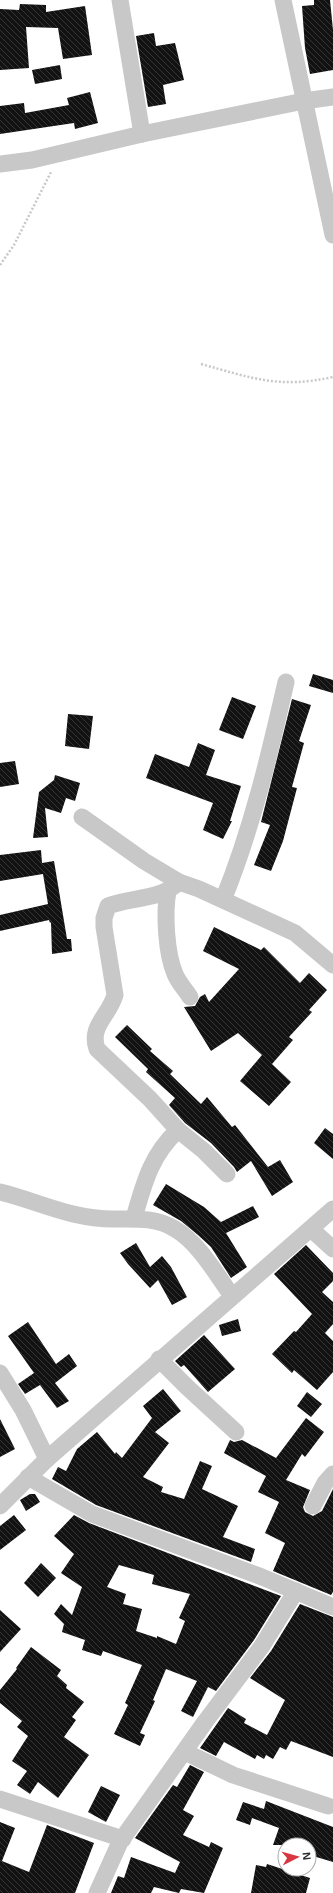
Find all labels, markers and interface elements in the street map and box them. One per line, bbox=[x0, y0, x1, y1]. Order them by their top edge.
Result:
north arrow bbox=[277, 1837, 317, 1877]
text: N bbox=[301, 1851, 313, 1861]

